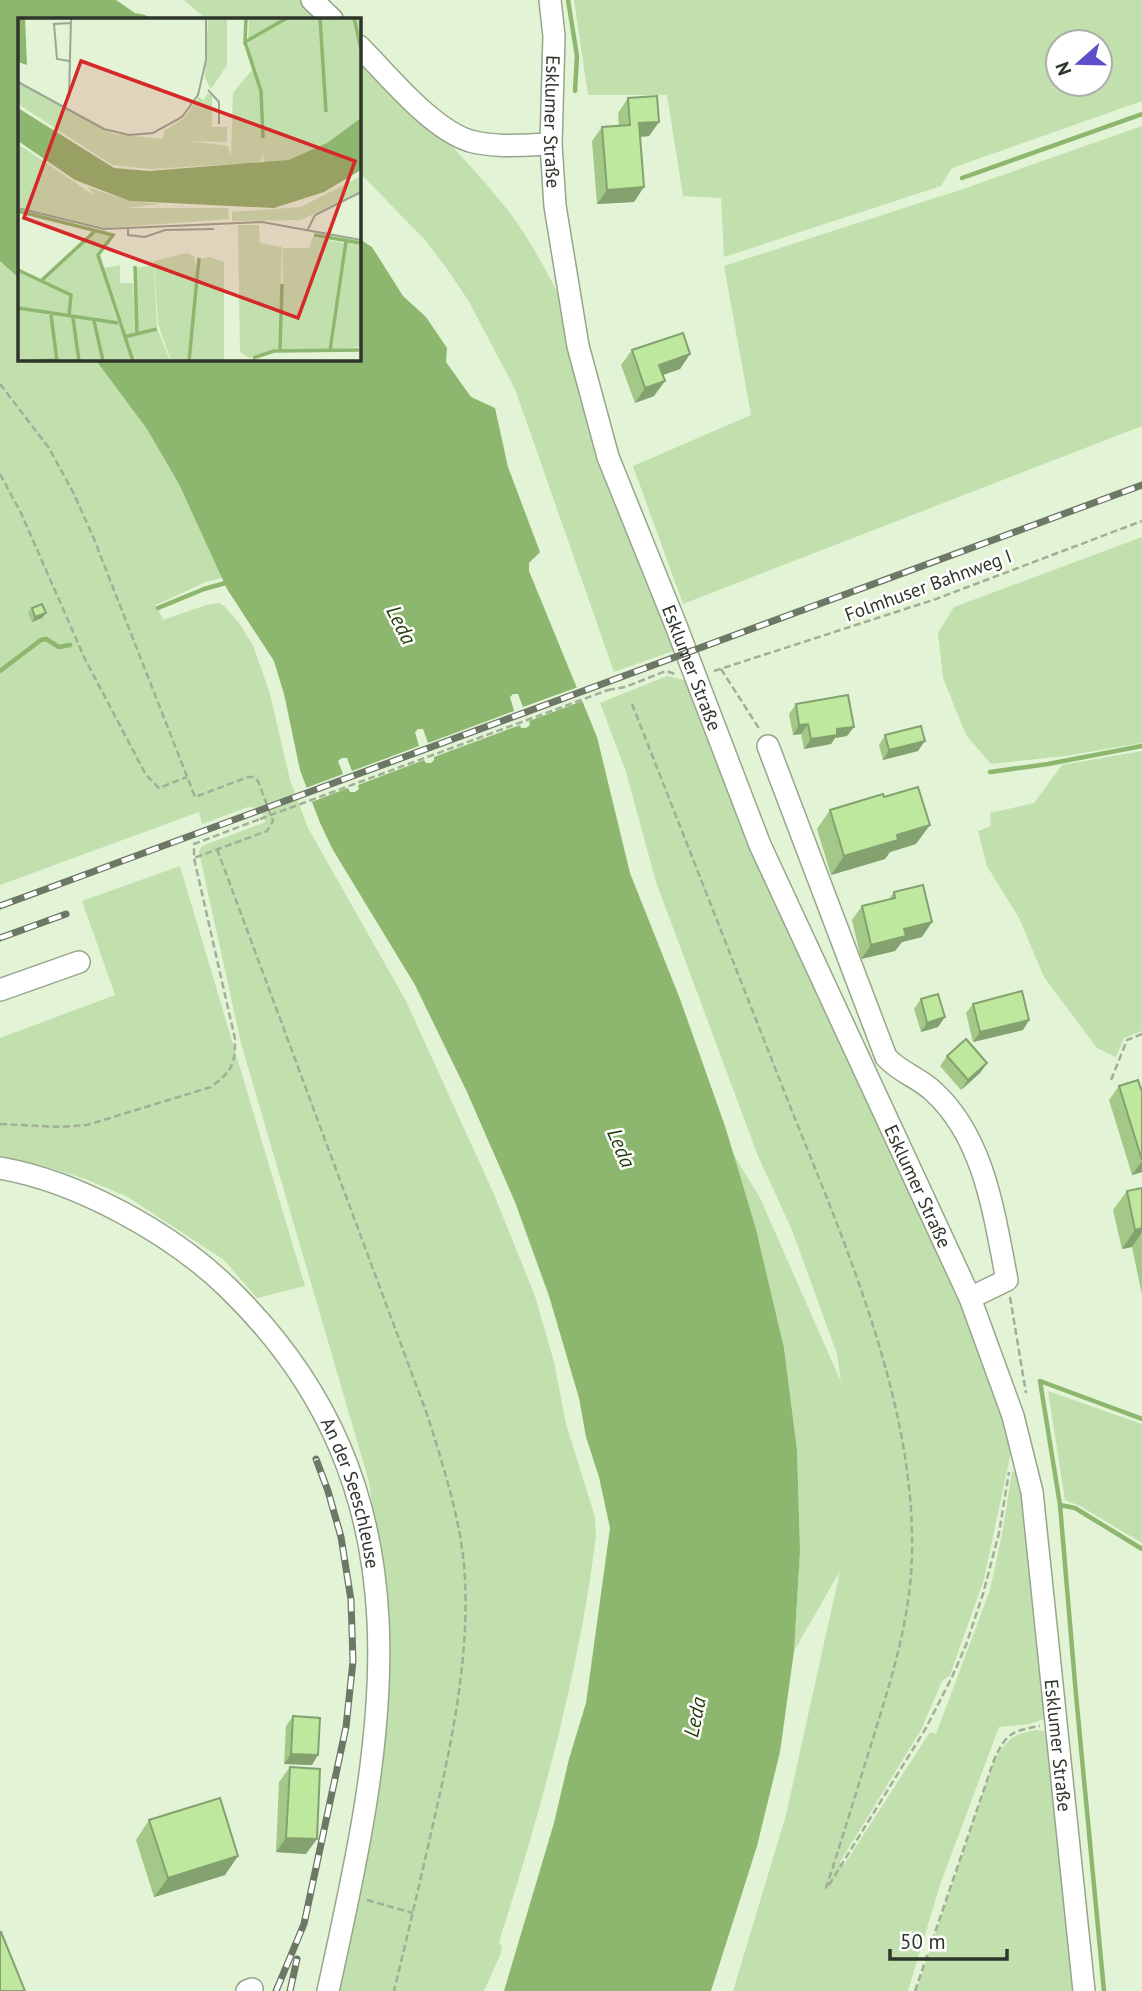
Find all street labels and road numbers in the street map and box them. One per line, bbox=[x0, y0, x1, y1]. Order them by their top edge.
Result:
street label: Esklumer Straße bbox=[539, 55, 566, 189]
street label: Folmhuser Bahnweg I bbox=[841, 544, 1015, 626]
street label: Esklumer Straße bbox=[657, 601, 727, 734]
street label: Esklumer Straße bbox=[879, 1121, 957, 1252]
street label: An der Seeschleuse bbox=[316, 1413, 385, 1570]
street label: Esklumer Straße bbox=[1040, 1678, 1077, 1813]

